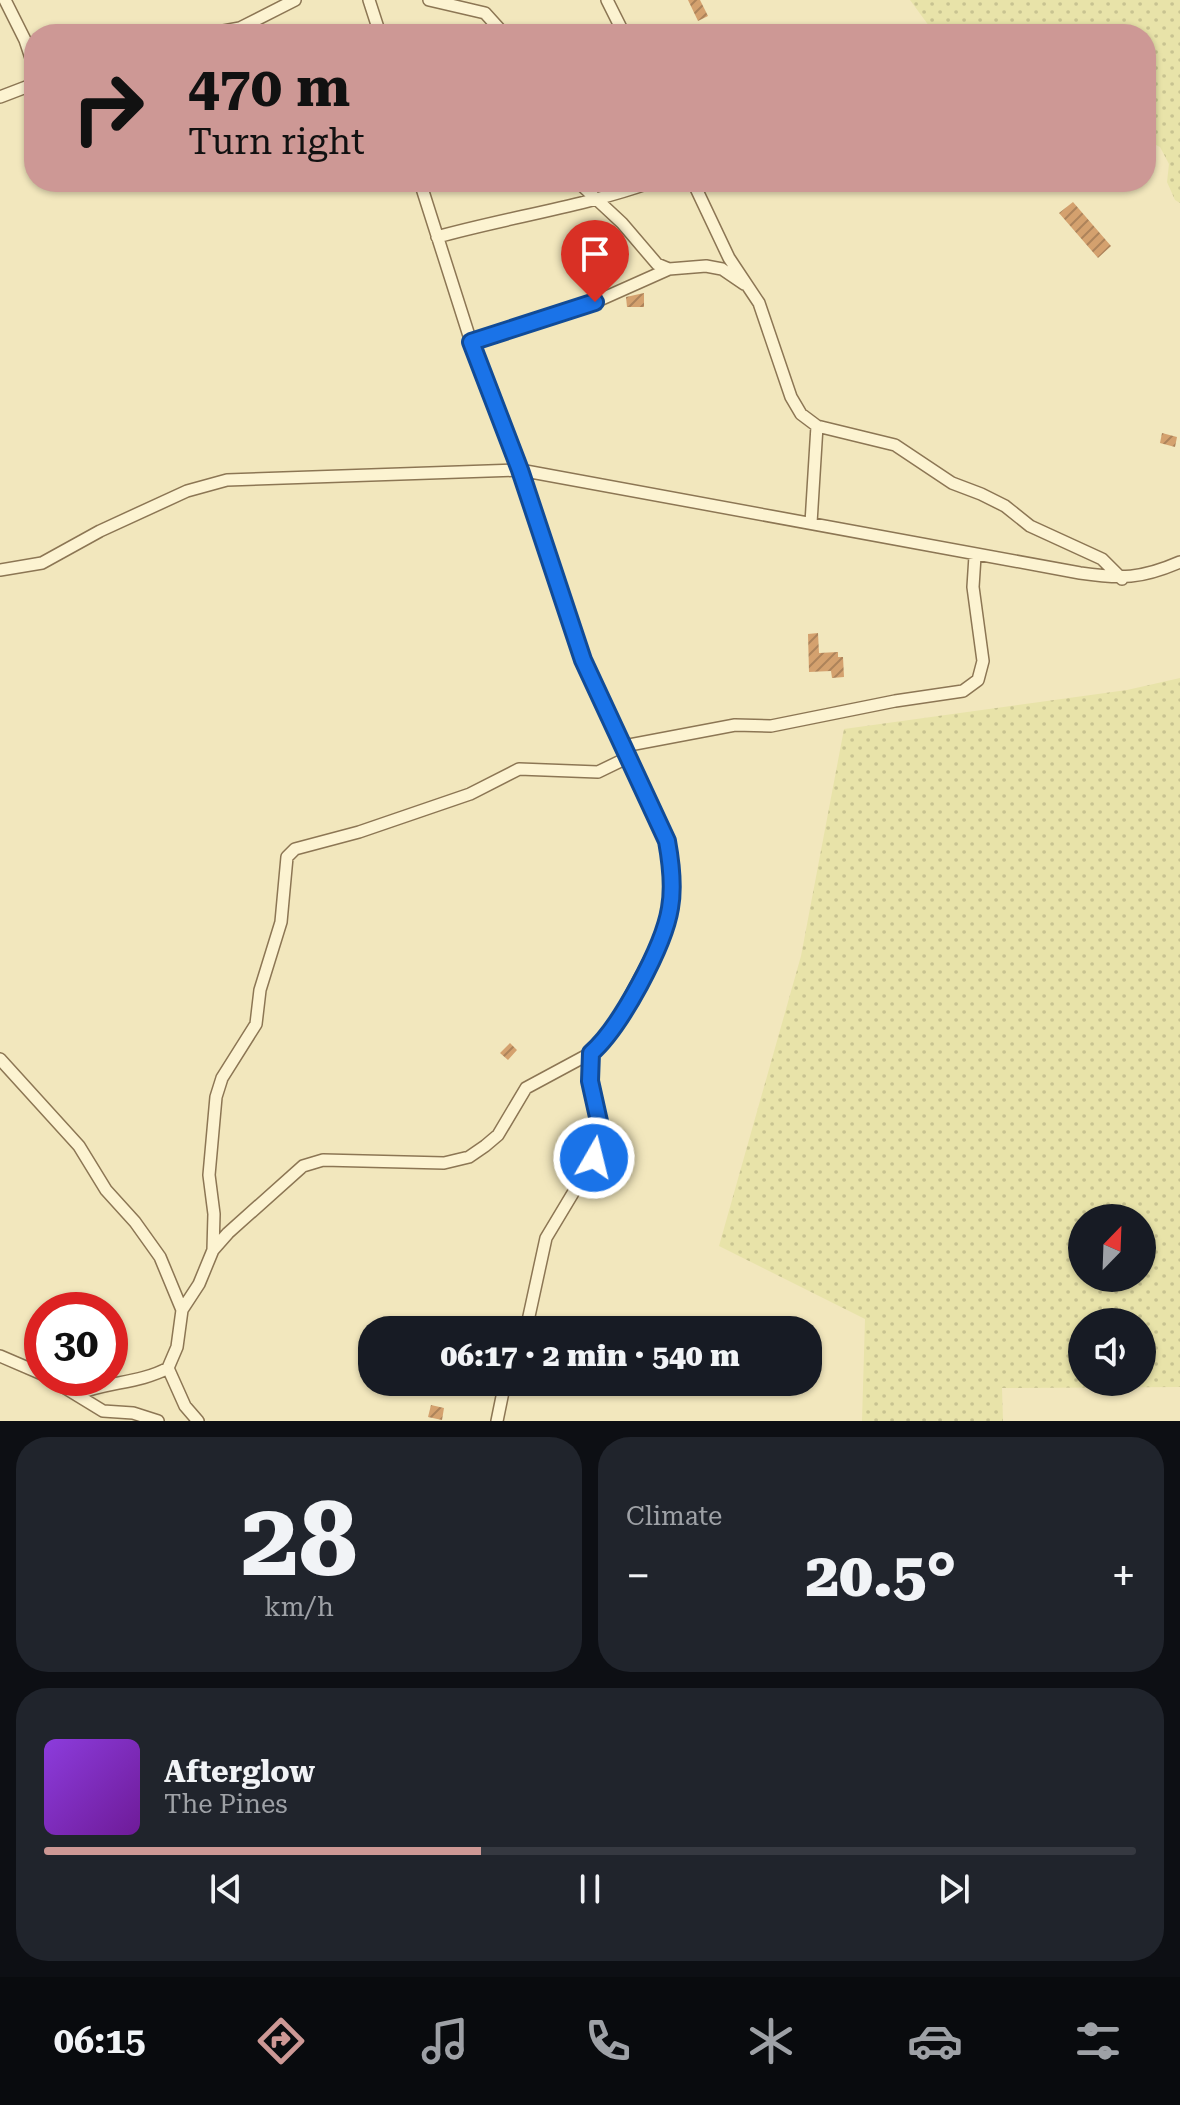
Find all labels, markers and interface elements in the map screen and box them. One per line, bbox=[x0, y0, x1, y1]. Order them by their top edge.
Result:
text: 470 m bbox=[188, 54, 350, 120]
icon: right bbox=[56, 56, 160, 160]
text: Turn right bbox=[188, 121, 365, 163]
pin bbox=[561, 220, 629, 302]
icon: arrive bbox=[573, 232, 617, 276]
position arrow bbox=[552, 1116, 636, 1200]
north arrow bbox=[1068, 1204, 1156, 1292]
map controls bbox=[1068, 1204, 1156, 1396]
speed limit sign: 30 bbox=[24, 1292, 128, 1396]
button: sound bbox=[1068, 1308, 1156, 1396]
text: 06:17 · 2 min · 540 m bbox=[440, 1338, 740, 1373]
text: 28 bbox=[241, 1479, 357, 1600]
text: Climate bbox=[626, 1501, 722, 1531]
text: 20.5° bbox=[806, 1540, 956, 1611]
text: − bbox=[626, 1550, 651, 1602]
text: + bbox=[1111, 1550, 1136, 1602]
text: km/h bbox=[264, 1592, 334, 1622]
text: Afterglow bbox=[164, 1754, 315, 1789]
text: The Pines bbox=[164, 1789, 288, 1819]
icon: previous bbox=[204, 1867, 248, 1911]
icon: pause bbox=[568, 1867, 612, 1911]
icon: next bbox=[932, 1867, 976, 1911]
icon: directions bbox=[253, 2013, 309, 2069]
icon: music bbox=[417, 2013, 473, 2069]
icon: phone bbox=[580, 2013, 636, 2069]
icon: climate bbox=[743, 2013, 799, 2069]
icon: car bbox=[907, 2013, 963, 2069]
icon: filters bbox=[1070, 2013, 1126, 2069]
text: 06:15 bbox=[54, 2020, 146, 2062]

